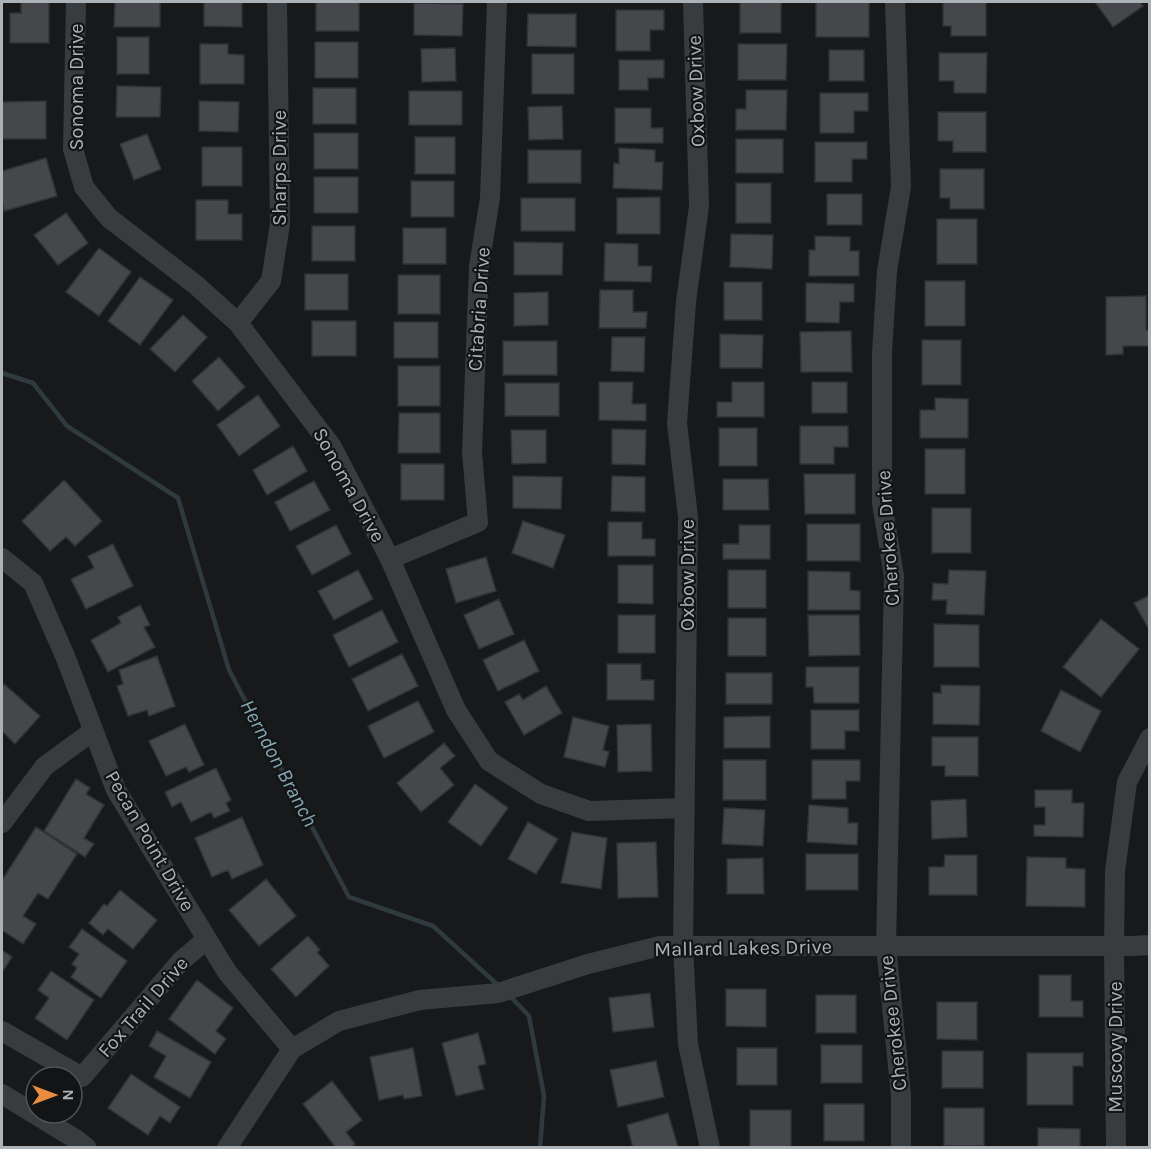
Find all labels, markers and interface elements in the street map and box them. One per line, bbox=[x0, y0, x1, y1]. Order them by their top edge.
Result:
street label: Sonoma Drive bbox=[65, 23, 88, 151]
street label: Oxbow Drive bbox=[683, 35, 709, 147]
street label: Sharps Drive bbox=[268, 110, 291, 226]
street label: Citabria Drive bbox=[463, 246, 495, 372]
street label: Sonoma Drive bbox=[308, 424, 390, 546]
street label: Cherokee Drive bbox=[872, 469, 904, 607]
street label: Oxbow Drive bbox=[676, 519, 699, 631]
water label: Herndon Branch bbox=[235, 695, 323, 831]
street label: Pecan Point Drive bbox=[100, 767, 200, 915]
street label: Mallard Lakes Drive bbox=[654, 935, 832, 961]
street label: Fox Trail Drive bbox=[93, 952, 193, 1062]
street label: Cherokee Drive bbox=[874, 954, 912, 1092]
street label: Muscovy Drive bbox=[1104, 981, 1127, 1113]
north arrow bbox=[24, 1065, 84, 1125]
text: N bbox=[59, 1089, 78, 1101]

